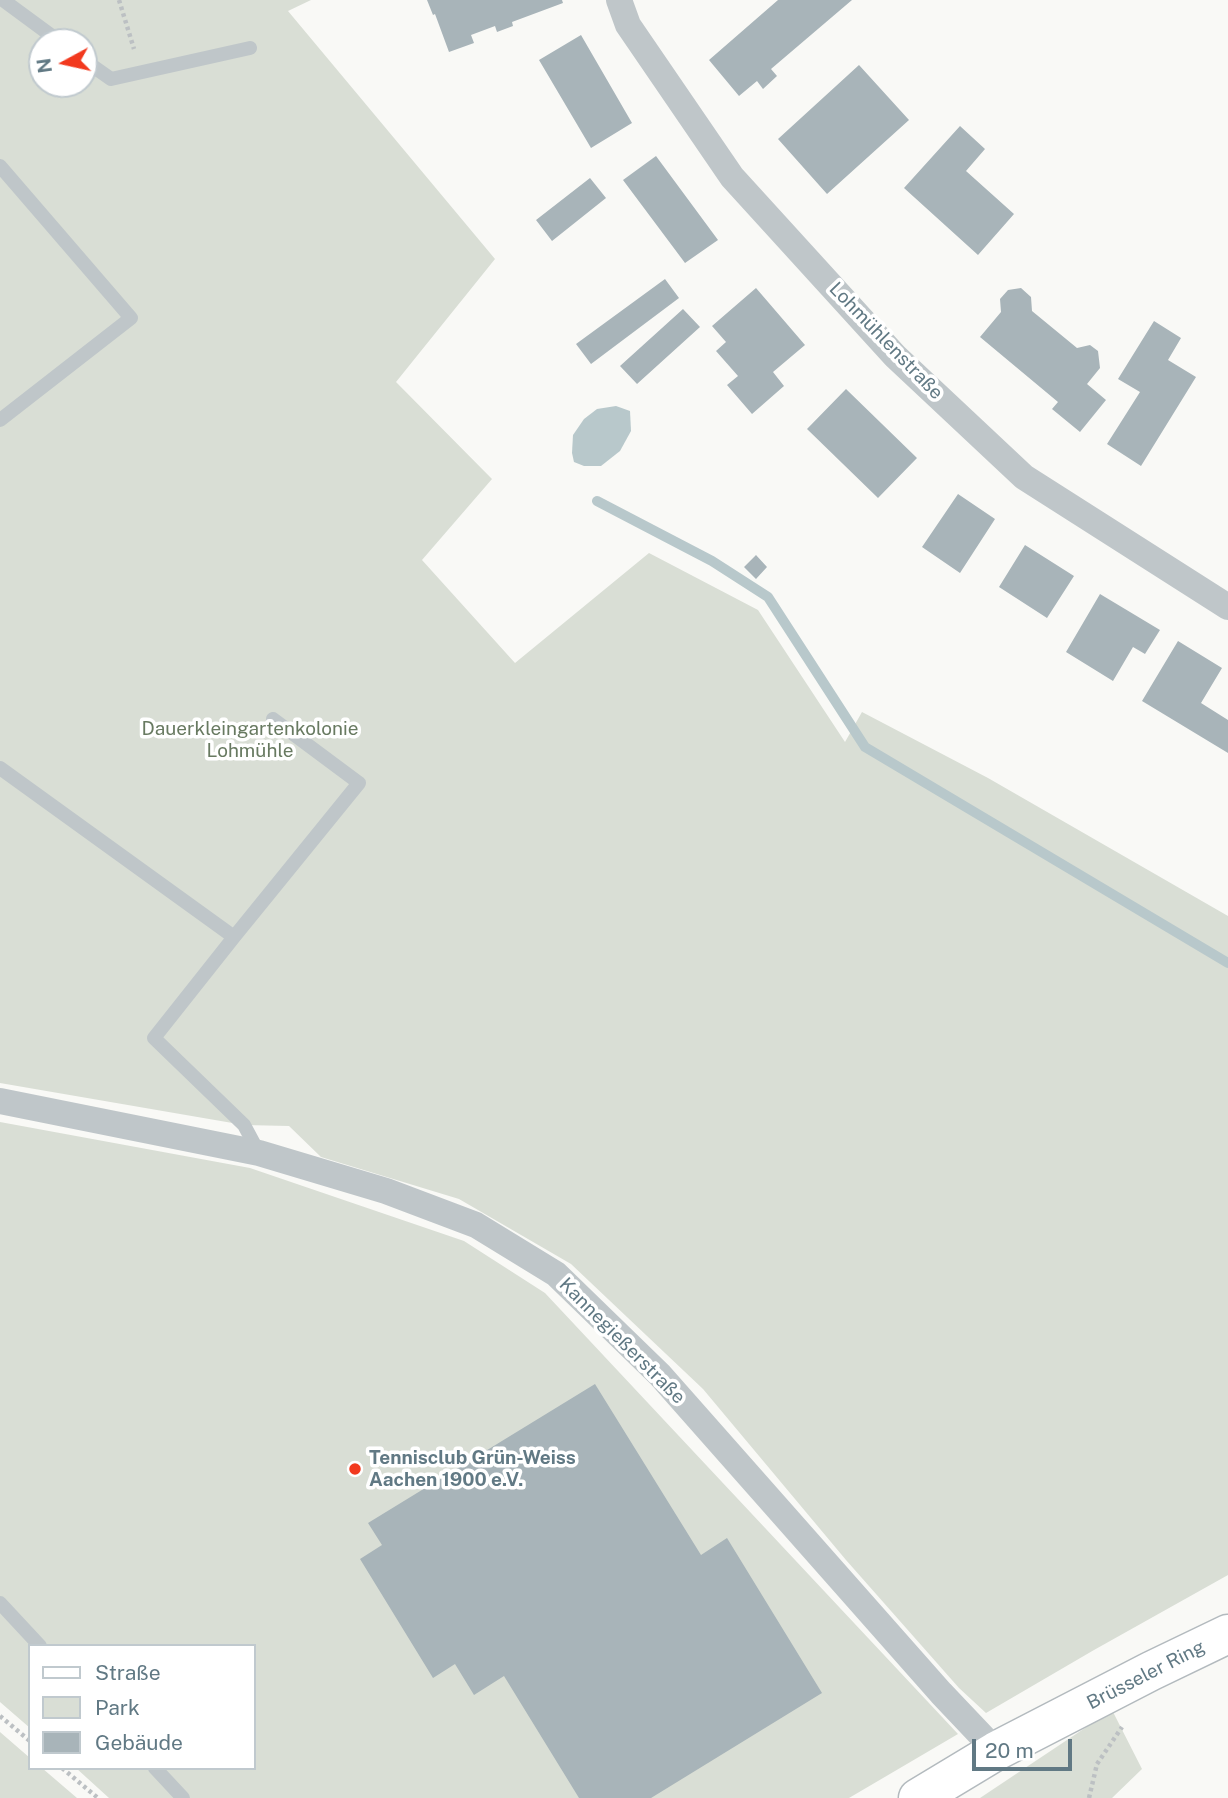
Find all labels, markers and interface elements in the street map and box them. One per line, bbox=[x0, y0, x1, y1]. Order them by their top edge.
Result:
north arrow bbox=[28, 28, 98, 98]
text: N bbox=[32, 57, 56, 75]
street label: Lohmühlenstraße bbox=[824, 278, 948, 404]
park label: Dauerkleingartenkolonie Lohmühle bbox=[142, 718, 358, 762]
street label: Kannegießerstraße bbox=[554, 1273, 690, 1409]
place label: Tennisclub Grün-Weiss Aachen 1900 e.V. bbox=[369, 1447, 576, 1491]
marker: Tennisclub Grün-Weiss Aachen 1900 e.V. bbox=[347, 1461, 363, 1477]
street label: Brüsseler Ring bbox=[1083, 1635, 1209, 1715]
legend bbox=[28, 1644, 256, 1770]
text: Straße bbox=[95, 1660, 161, 1685]
text: Park bbox=[95, 1695, 140, 1720]
scale bar bbox=[976, 1724, 1076, 1768]
text: Gebäude bbox=[95, 1730, 183, 1755]
text: 20 m bbox=[985, 1738, 1034, 1763]

